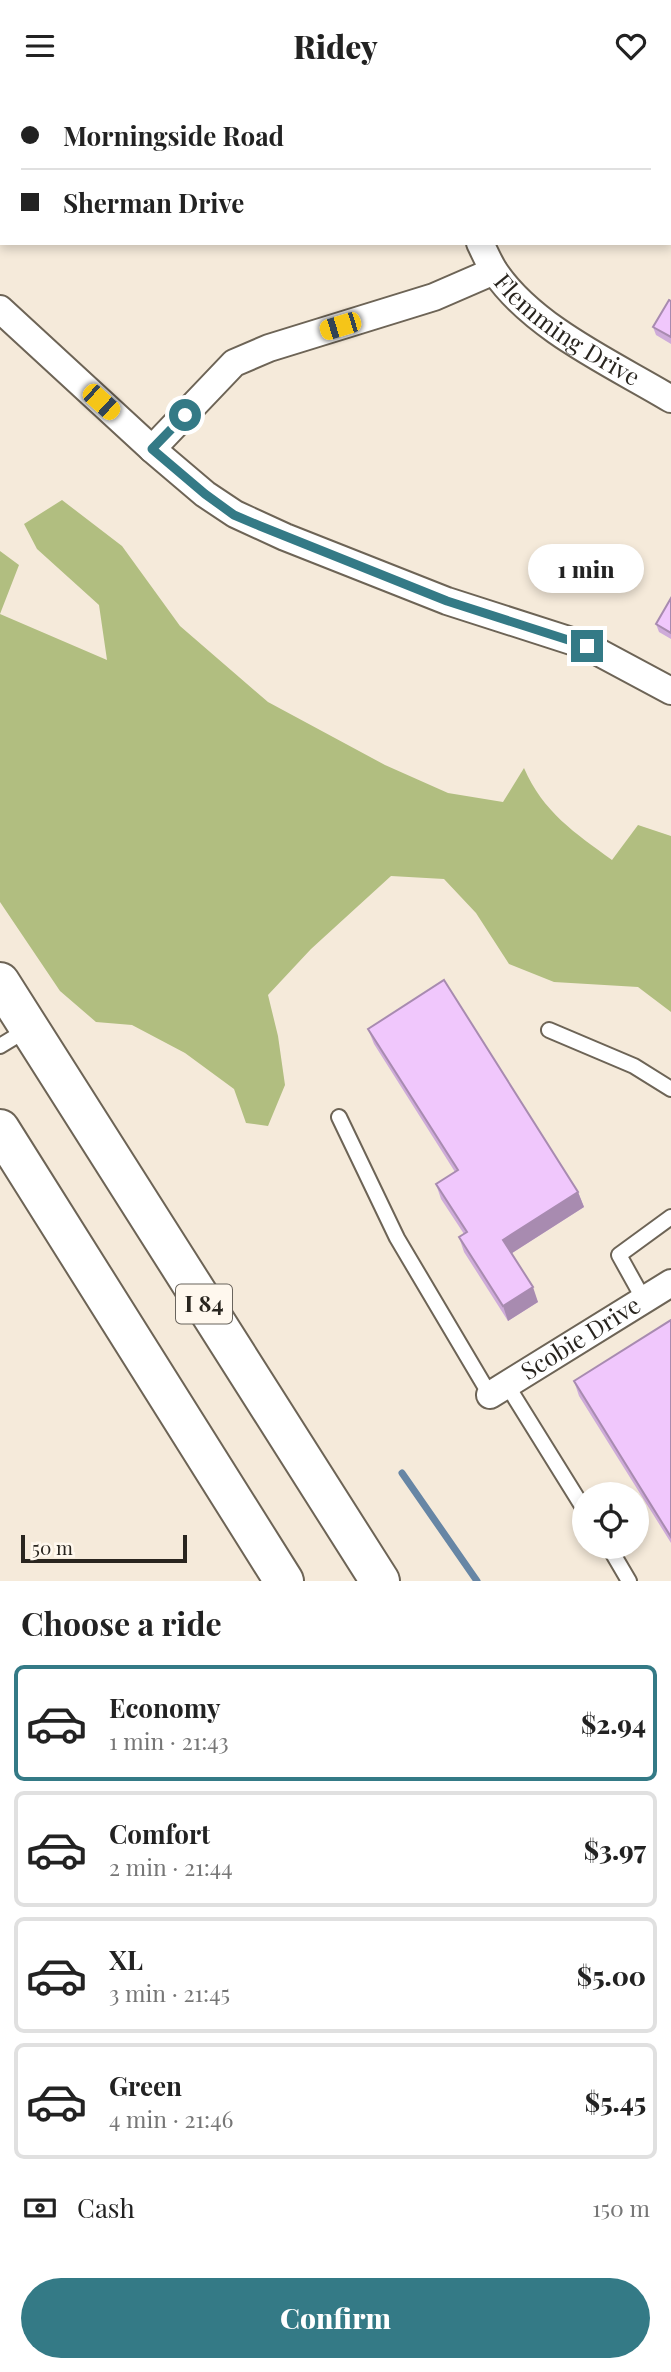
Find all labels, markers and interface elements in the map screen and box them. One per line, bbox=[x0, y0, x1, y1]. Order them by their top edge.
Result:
text: Ridey bbox=[293, 24, 378, 67]
icon: menu bbox=[21, 27, 59, 65]
icon: heart bbox=[612, 27, 650, 65]
text: Morningside Road bbox=[63, 118, 284, 153]
text: Sherman Drive bbox=[63, 185, 244, 220]
street label: Flemming Drive bbox=[488, 266, 646, 392]
car bbox=[317, 310, 364, 342]
car bbox=[79, 380, 124, 424]
route start bbox=[169, 399, 201, 431]
callout: 1 min bbox=[529, 545, 645, 594]
text: 1 min bbox=[558, 553, 614, 584]
route end bbox=[571, 630, 603, 662]
road number: I 84 bbox=[176, 1285, 232, 1323]
street label: Scobie Drive bbox=[514, 1288, 646, 1386]
map controls bbox=[572, 1482, 649, 1559]
button: locate bbox=[572, 1482, 649, 1559]
scale bar bbox=[21, 1532, 187, 1564]
text: 50 m bbox=[32, 1534, 73, 1560]
text: Choose a ride bbox=[21, 1601, 222, 1644]
text: Economy bbox=[109, 1690, 220, 1725]
icon: car bbox=[25, 1692, 88, 1755]
text: $2.94 bbox=[581, 1706, 646, 1741]
text: 1 min · 21:43 bbox=[109, 1725, 229, 1756]
text: Comfort bbox=[109, 1816, 210, 1851]
icon: car bbox=[25, 1818, 88, 1881]
text: $3.97 bbox=[584, 1832, 646, 1867]
text: 2 min · 21:44 bbox=[109, 1851, 233, 1882]
text: XL bbox=[109, 1942, 143, 1977]
icon: car bbox=[25, 1944, 88, 2007]
text: $5.00 bbox=[577, 1958, 646, 1993]
text: 3 min · 21:45 bbox=[109, 1977, 230, 2008]
text: Green bbox=[109, 2068, 182, 2103]
icon: car bbox=[25, 2070, 88, 2133]
text: $5.45 bbox=[585, 2084, 646, 2119]
text: 4 min · 21:46 bbox=[109, 2103, 233, 2134]
icon: cash bbox=[21, 2189, 59, 2227]
text: Cash bbox=[77, 2190, 135, 2225]
text: 150 m bbox=[592, 2192, 650, 2223]
button: Confirm bbox=[21, 2278, 650, 2358]

